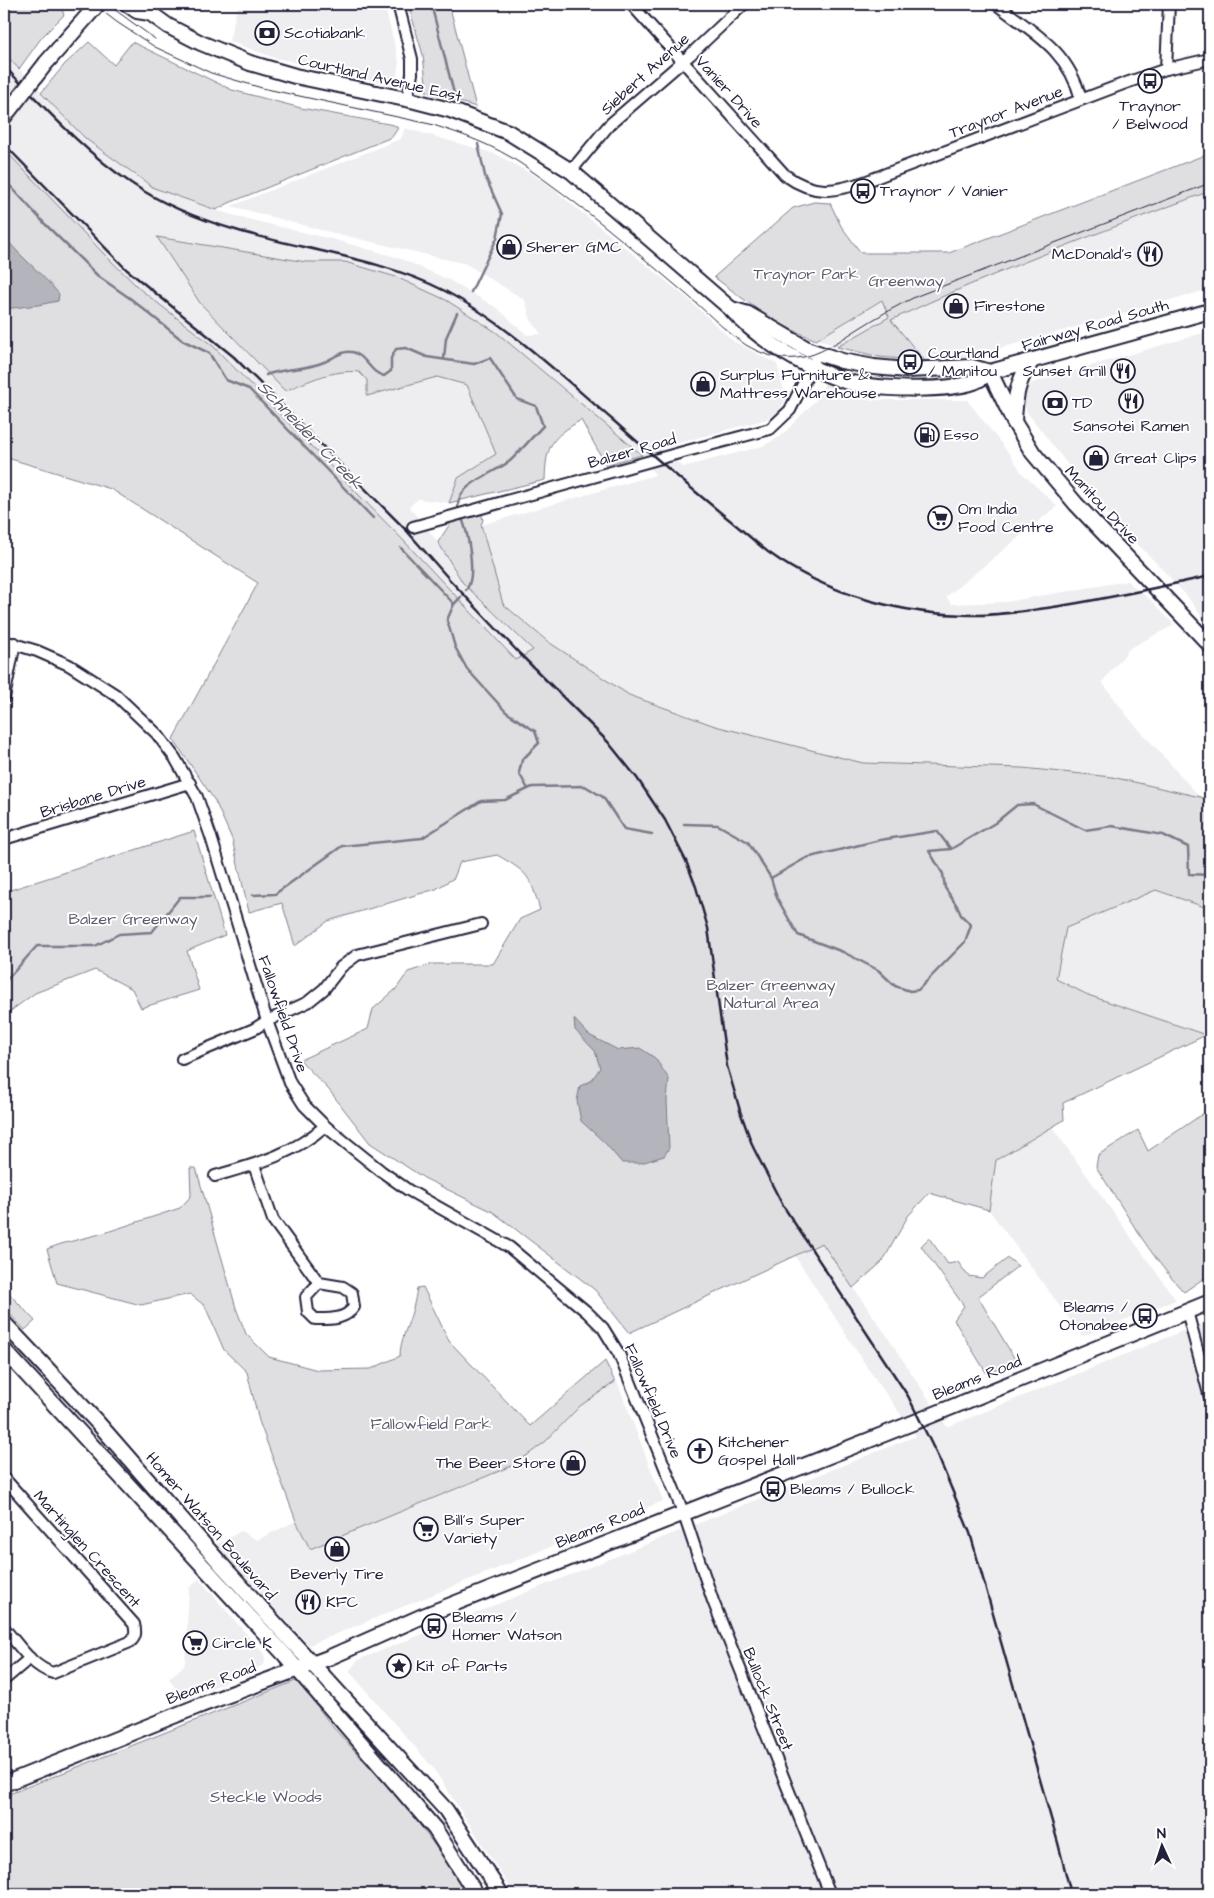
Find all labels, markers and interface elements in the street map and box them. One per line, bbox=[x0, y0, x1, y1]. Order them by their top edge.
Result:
bank icon: Scotiabank bbox=[254, 20, 280, 46]
place label: Scotiabank bbox=[284, 22, 366, 44]
street label: Siebert Avenue bbox=[596, 28, 694, 120]
street label: Courtland Avenue East bbox=[296, 48, 465, 108]
street label: Vanier Drive bbox=[690, 51, 768, 133]
bus stop icon: Traynor / Belwood bbox=[1137, 68, 1163, 94]
street label: Traynor Avenue bbox=[946, 80, 1067, 145]
place label: Traynor / Belwood bbox=[1112, 95, 1188, 135]
bus stop icon: Traynor / Vanier bbox=[850, 178, 876, 204]
place label: Traynor / Vanier bbox=[880, 180, 1008, 203]
shop icon: Sherer GMC bbox=[496, 234, 522, 260]
place label: Sherer GMC bbox=[526, 236, 621, 258]
restaurant icon: McDonald's bbox=[1137, 241, 1163, 267]
place label: McDonald's bbox=[1052, 243, 1132, 265]
park label: Traynor Park bbox=[754, 263, 859, 286]
park label: Greenway bbox=[868, 270, 944, 293]
shop icon: Firestone bbox=[943, 293, 969, 319]
street label: Fairway Road South bbox=[1019, 293, 1171, 357]
place label: Firestone bbox=[974, 295, 1045, 317]
place label: Courtland / Manitou bbox=[928, 342, 999, 382]
bus stop icon: Courtland / Manitou bbox=[897, 349, 923, 375]
restaurant icon: Sunset Grill bbox=[1110, 358, 1136, 384]
place label: Sunset Grill bbox=[1023, 360, 1106, 382]
place label: Surplus Furniture & Mattress Warehouse bbox=[720, 364, 877, 404]
shop icon: Surplus Furniture & Mattress Warehouse bbox=[690, 371, 716, 397]
water label: Schneider Creek bbox=[251, 375, 369, 496]
restaurant icon: Sansotei Ramen bbox=[1118, 388, 1144, 414]
bank icon: TD bbox=[1042, 390, 1068, 416]
place label: TD bbox=[1072, 392, 1092, 414]
place label: Sansotei Ramen bbox=[1073, 415, 1189, 437]
fuel station icon: Esso bbox=[914, 422, 940, 448]
place label: Esso bbox=[944, 424, 979, 446]
street label: Balzer Road bbox=[585, 428, 679, 474]
shop icon: Great Clips bbox=[1083, 445, 1109, 471]
place label: Great Clips bbox=[1114, 447, 1197, 469]
street label: Manitou Drive bbox=[1060, 461, 1145, 549]
place label: Om India Food Centre bbox=[958, 498, 1054, 538]
supermarket icon: Om India Food Centre bbox=[927, 505, 953, 531]
street label: Brisbane Drive bbox=[37, 770, 149, 824]
park label: Balzer Greenway bbox=[69, 908, 198, 931]
street label: Fallowfield Drive bbox=[253, 953, 313, 1076]
park label: Balzer Greenway Natural Area bbox=[707, 974, 836, 1014]
place label: Bleams / Otonabee bbox=[1059, 1296, 1128, 1336]
bus stop icon: Bleams / Otonabee bbox=[1132, 1303, 1158, 1329]
street label: Fallowfield Drive bbox=[619, 1340, 687, 1462]
street label: Bleams Road bbox=[929, 1350, 1025, 1406]
park label: Fallowfield Park bbox=[371, 1413, 492, 1435]
place label: Kitchener Gospel Hall bbox=[718, 1431, 795, 1471]
church icon: Kitchener Gospel Hall bbox=[687, 1438, 713, 1464]
street label: Homer Watson Boulevard bbox=[141, 1447, 281, 1605]
shop icon: The Beer Store bbox=[560, 1450, 586, 1476]
place label: The Beer Store bbox=[436, 1452, 556, 1474]
bus stop icon: Bleams / Bullock bbox=[760, 1476, 786, 1502]
place label: Bleams / Bullock bbox=[790, 1478, 915, 1500]
street label: Martinglen Crescent bbox=[28, 1486, 146, 1614]
street label: Bleams Road bbox=[552, 1498, 648, 1554]
place label: Bill's Super Variety bbox=[444, 1509, 525, 1550]
supermarket icon: Bill's Super Variety bbox=[413, 1516, 439, 1542]
shop icon: Beverly Tire bbox=[324, 1536, 350, 1562]
place label: Beverly Tire bbox=[290, 1563, 384, 1586]
restaurant icon: KFC bbox=[295, 1589, 321, 1615]
place label: KFC bbox=[326, 1591, 358, 1613]
place label: Bleams / Homer Watson bbox=[452, 1606, 562, 1646]
bus stop icon: Bleams / Homer Watson bbox=[421, 1613, 447, 1639]
supermarket icon: Circle K bbox=[182, 1630, 208, 1656]
place label: Circle K bbox=[212, 1632, 272, 1654]
street label: Bullock Street bbox=[737, 1644, 799, 1754]
place icon: Kit of Parts bbox=[386, 1653, 412, 1679]
place label: Kit of Parts bbox=[416, 1655, 508, 1677]
street label: Bleams Road bbox=[163, 1656, 259, 1710]
park label: Steckle Woods bbox=[210, 1786, 322, 1808]
north arrow bbox=[1136, 1820, 1186, 1870]
text: N bbox=[1156, 1824, 1166, 1844]

